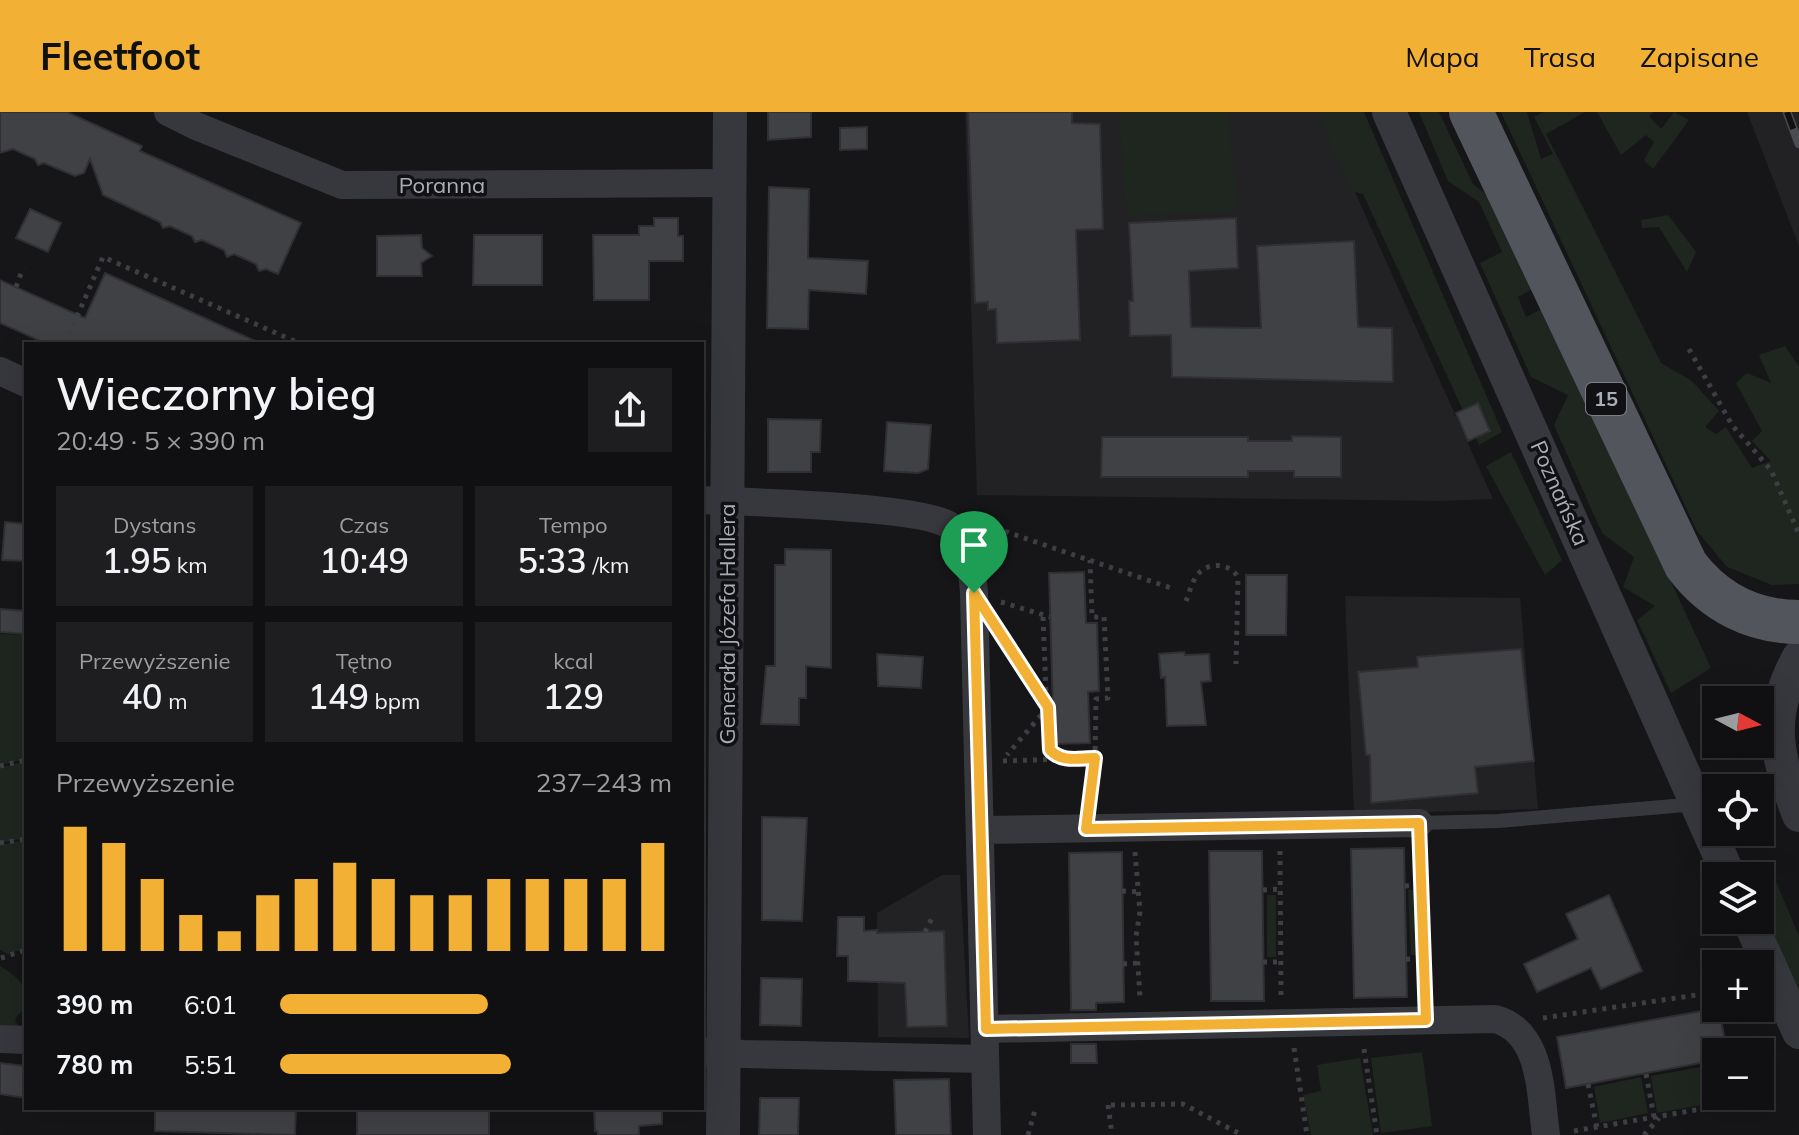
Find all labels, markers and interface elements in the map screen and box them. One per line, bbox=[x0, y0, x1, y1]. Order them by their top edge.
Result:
text: Fleetfoot bbox=[40, 32, 200, 80]
text: Mapa bbox=[1405, 39, 1480, 74]
text: Trasa bbox=[1524, 39, 1596, 74]
text: Zapisane bbox=[1640, 39, 1759, 74]
street label: Poranna bbox=[399, 171, 485, 199]
text: Wieczorny bieg bbox=[56, 366, 377, 421]
button: share bbox=[588, 368, 672, 452]
road number: 15 bbox=[1586, 383, 1626, 415]
text: 20:49 · 5 × 390 m bbox=[56, 424, 265, 457]
street label: Poznańska bbox=[1524, 436, 1596, 550]
street label: Generała Józefa Hallera bbox=[713, 504, 741, 744]
text: Dystans bbox=[113, 511, 196, 539]
text: Czas bbox=[339, 511, 389, 539]
text: Tempo bbox=[539, 511, 608, 539]
pin bbox=[940, 511, 1008, 593]
icon: arrive bbox=[952, 523, 996, 567]
text: 1.95 bbox=[102, 539, 171, 582]
text: 10:49 bbox=[319, 539, 409, 582]
text: 5:33 bbox=[517, 539, 587, 582]
text: km bbox=[171, 551, 207, 579]
text: /km bbox=[587, 551, 629, 579]
text: Przewyższenie bbox=[79, 647, 230, 675]
text: Tętno bbox=[336, 647, 392, 675]
text: kcal bbox=[553, 647, 593, 675]
text: 40 bbox=[122, 675, 163, 718]
text: 149 bbox=[308, 675, 369, 718]
text: 129 bbox=[543, 675, 604, 718]
north arrow bbox=[1702, 686, 1774, 758]
map controls bbox=[1702, 686, 1774, 1110]
text: m bbox=[163, 687, 188, 715]
text: bpm bbox=[369, 687, 420, 715]
text: Przewyższenie bbox=[56, 766, 235, 799]
text: 237–243 m bbox=[536, 766, 672, 799]
button: locate bbox=[1702, 774, 1774, 846]
button: layers bbox=[1702, 862, 1774, 934]
button: + bbox=[1702, 950, 1774, 1022]
text: 390 m bbox=[56, 988, 133, 1021]
text: 6:01 bbox=[184, 988, 237, 1021]
button: − bbox=[1702, 1038, 1774, 1110]
text: 780 m bbox=[56, 1048, 133, 1081]
text: 5:51 bbox=[184, 1048, 237, 1081]

